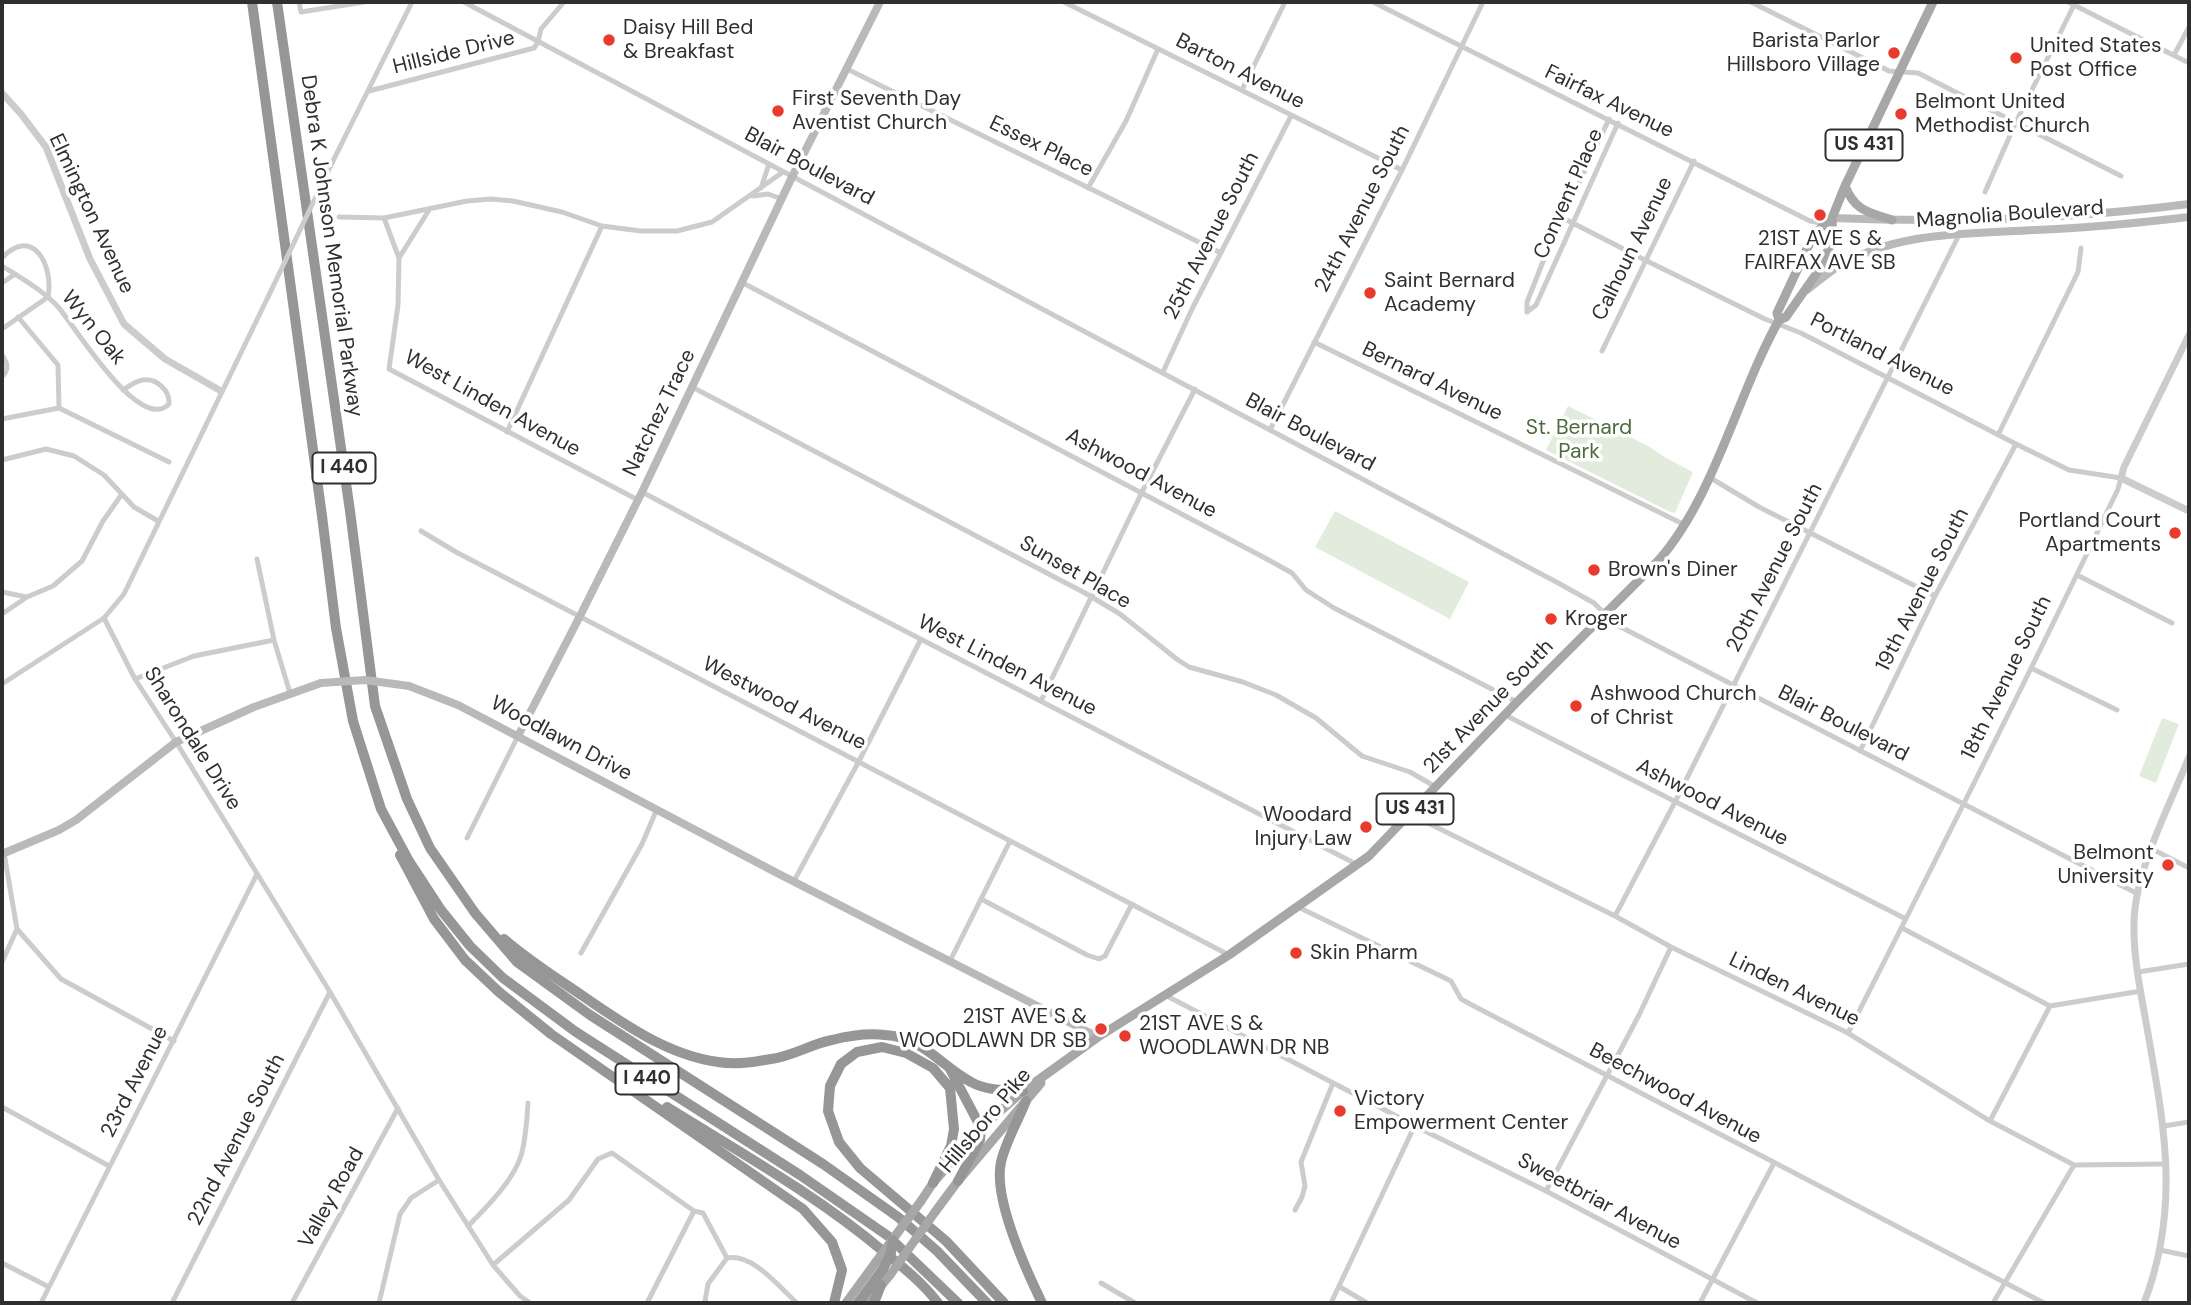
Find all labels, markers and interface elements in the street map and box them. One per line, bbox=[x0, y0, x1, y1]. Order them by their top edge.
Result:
place label: Daisy Hill Bed & Breakfast bbox=[623, 15, 753, 65]
street label: Hillside Drive bbox=[390, 26, 518, 80]
place label: Barista Parlor Hillsboro Village bbox=[1727, 28, 1880, 78]
street label: Barton Avenue bbox=[1171, 29, 1309, 115]
marker: Daisy Hill Bed & Breakfast bbox=[601, 32, 617, 48]
place label: United States Post Office bbox=[2030, 33, 2161, 83]
marker: Barista Parlor Hillsboro Village bbox=[1886, 45, 1902, 61]
marker: United States Post Office bbox=[2008, 50, 2024, 66]
street label: Fairfax Avenue bbox=[1540, 60, 1678, 144]
street label: Debra K Johnson Memorial Parkway bbox=[295, 73, 367, 419]
place label: First Seventh Day Aventist Church bbox=[792, 86, 961, 136]
place label: Belmont United Methodist Church bbox=[1915, 89, 2090, 139]
marker: First Seventh Day Aventist Church bbox=[770, 103, 786, 119]
marker: Belmont United Methodist Church bbox=[1893, 106, 1909, 122]
street label: Essex Place bbox=[985, 111, 1097, 183]
street label: 24th Avenue South bbox=[1310, 121, 1416, 297]
street label: Blair Boulevard bbox=[740, 122, 878, 212]
street label: Convent Place bbox=[1529, 125, 1609, 263]
street label: Elmington Avenue bbox=[43, 130, 139, 298]
road number: US 431 bbox=[1826, 130, 1902, 160]
street label: 25th Avenue South bbox=[1159, 148, 1265, 324]
street label: Calhoun Avenue bbox=[1587, 173, 1679, 325]
street label: Magnolia Boulevard bbox=[1915, 196, 2105, 234]
marker: 21ST AVE S & FAIRFAX AVE SB bbox=[1812, 207, 1828, 223]
place label: 21ST AVE S & FAIRFAX AVE SB bbox=[1744, 226, 1896, 276]
place label: Saint Bernard Academy bbox=[1384, 268, 1515, 318]
marker: Saint Bernard Academy bbox=[1362, 285, 1378, 301]
street label: Wyn Oak bbox=[56, 286, 130, 370]
street label: Portland Avenue bbox=[1806, 308, 1958, 402]
street label: Bernard Avenue bbox=[1358, 337, 1506, 427]
street label: West Linden Avenue bbox=[400, 345, 584, 463]
street label: Natchez Trace bbox=[618, 345, 702, 481]
street label: Blair Boulevard bbox=[1241, 388, 1379, 478]
park label: St. Bernard Park bbox=[1526, 415, 1632, 465]
street label: Ashwood Avenue bbox=[1061, 424, 1221, 524]
road number: I 440 bbox=[312, 453, 376, 484]
street label: 20th Avenue South bbox=[1722, 479, 1828, 657]
street label: 19th Avenue South bbox=[1871, 504, 1975, 676]
place label: Portland Court Apartments bbox=[2019, 508, 2161, 558]
marker: Portland Court Apartments bbox=[2167, 525, 2183, 541]
street label: Sunset Place bbox=[1015, 531, 1135, 615]
place label: Brown's Diner bbox=[1608, 557, 1738, 583]
marker: Brown's Diner bbox=[1586, 562, 1602, 578]
street label: 18th Avenue South bbox=[1956, 592, 2058, 764]
place label: Kroger bbox=[1565, 606, 1628, 632]
street label: West Linden Avenue bbox=[913, 610, 1101, 722]
marker: Kroger bbox=[1543, 611, 1559, 627]
street label: 21st Avenue South bbox=[1419, 635, 1559, 779]
street label: Westwood Avenue bbox=[698, 652, 870, 756]
street label: Sharondale Drive bbox=[138, 663, 246, 815]
street label: Blair Boulevard bbox=[1774, 680, 1912, 768]
place label: Ashwood Church of Christ bbox=[1590, 681, 1756, 731]
street label: Woodlawn Drive bbox=[486, 691, 636, 787]
marker: Ashwood Church of Christ bbox=[1568, 698, 1584, 714]
street label: Ashwood Avenue bbox=[1632, 754, 1792, 852]
road number: US 431 bbox=[1376, 794, 1454, 824]
place label: Woodard Injury Law bbox=[1255, 802, 1352, 852]
marker: Woodard Injury Law bbox=[1358, 819, 1374, 835]
place label: Belmont University bbox=[2057, 840, 2154, 890]
marker: Belmont University bbox=[2160, 857, 2176, 873]
place label: Skin Pharm bbox=[1310, 940, 1418, 966]
marker: Skin Pharm bbox=[1288, 945, 1304, 961]
street label: Linden Avenue bbox=[1725, 947, 1863, 1033]
place label: 21ST AVE S & WOODLAWN DR SB bbox=[899, 1004, 1087, 1054]
place label: 21ST AVE S & WOODLAWN DR NB bbox=[1139, 1011, 1329, 1061]
marker: 21ST AVE S & WOODLAWN DR SB bbox=[1093, 1021, 1109, 1037]
street label: 23rd Avenue bbox=[96, 1022, 174, 1142]
marker: 21ST AVE S & WOODLAWN DR NB bbox=[1117, 1028, 1133, 1044]
street label: Beechwood Avenue bbox=[1585, 1038, 1765, 1150]
street label: 22nd Avenue South bbox=[183, 1050, 291, 1230]
street label: Hillsboro Pike bbox=[935, 1063, 1037, 1179]
road number: I 440 bbox=[616, 1064, 678, 1094]
place label: Victory Empowerment Center bbox=[1354, 1086, 1568, 1136]
marker: Victory Empowerment Center bbox=[1332, 1103, 1348, 1119]
street label: Valley Road bbox=[294, 1143, 370, 1253]
street label: Sweetbriar Avenue bbox=[1513, 1148, 1685, 1256]

